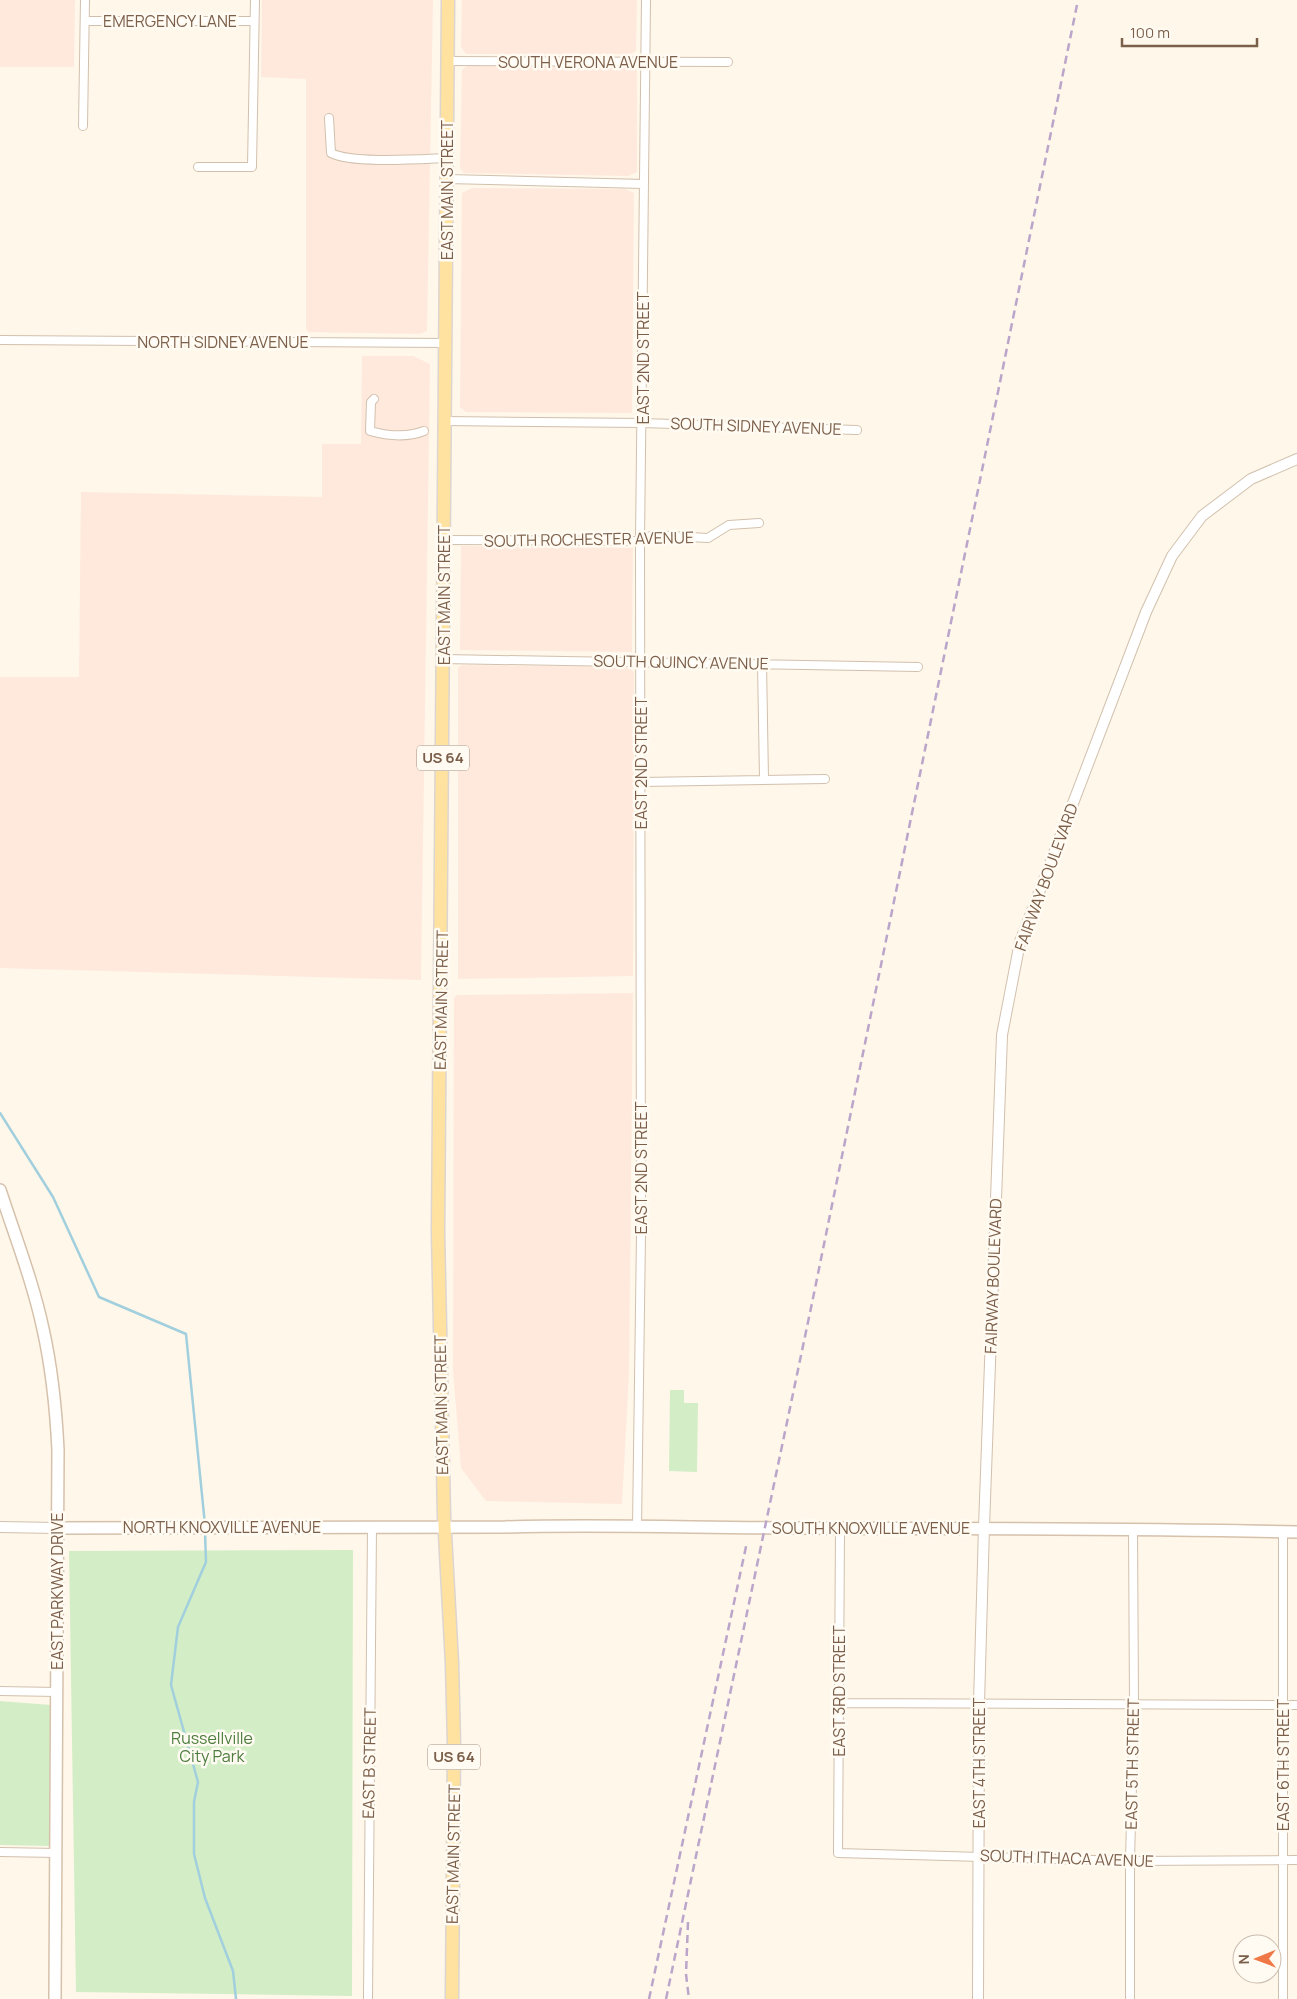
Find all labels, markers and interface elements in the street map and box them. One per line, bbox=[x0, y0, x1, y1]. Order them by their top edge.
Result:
street label: EMERGENCY LANE bbox=[103, 10, 237, 32]
scale bar bbox=[1122, 15, 1257, 47]
text: 100 m bbox=[1130, 22, 1170, 43]
street label: SOUTH VERONA AVENUE bbox=[498, 51, 678, 73]
street label: EAST MAIN STREET bbox=[436, 120, 458, 260]
street label: EAST 2ND STREET bbox=[632, 291, 654, 424]
street label: NORTH SIDNEY AVENUE bbox=[137, 331, 309, 353]
street label: SOUTH SIDNEY AVENUE bbox=[670, 412, 842, 440]
street label: EAST MAIN STREET bbox=[433, 525, 455, 665]
street label: SOUTH ROCHESTER AVENUE bbox=[484, 526, 694, 552]
street label: SOUTH QUINCY AVENUE bbox=[593, 649, 769, 675]
street label: EAST 2ND STREET bbox=[630, 696, 652, 829]
road number: US 64 bbox=[417, 746, 469, 770]
street label: FAIRWAY BOULEVARD bbox=[1009, 800, 1083, 954]
street label: EAST MAIN STREET bbox=[429, 929, 453, 1070]
street label: EAST 2ND STREET bbox=[630, 1101, 652, 1234]
street label: FAIRWAY BOULEVARD bbox=[979, 1198, 1007, 1354]
street label: EAST MAIN STREET bbox=[429, 1334, 453, 1475]
street label: EAST PARKWAY DRIVE bbox=[46, 1512, 68, 1670]
street label: NORTH KNOXVILLE AVENUE bbox=[123, 1516, 321, 1538]
street label: SOUTH KNOXVILLE AVENUE bbox=[772, 1517, 970, 1539]
street label: EAST 3RD STREET bbox=[828, 1625, 850, 1757]
street label: EAST 4TH STREET bbox=[968, 1697, 990, 1828]
street label: EAST 5TH STREET bbox=[1120, 1698, 1144, 1830]
street label: EAST 6TH STREET bbox=[1272, 1699, 1294, 1831]
street label: EAST B STREET bbox=[357, 1707, 381, 1819]
park label: Russellville City Park bbox=[171, 1727, 253, 1767]
road number: US 64 bbox=[428, 1744, 480, 1770]
street label: EAST MAIN STREET bbox=[441, 1783, 465, 1924]
street label: SOUTH ITHACA AVENUE bbox=[980, 1844, 1154, 1872]
north arrow bbox=[1232, 1934, 1282, 1984]
text: N bbox=[1234, 1954, 1253, 1964]

